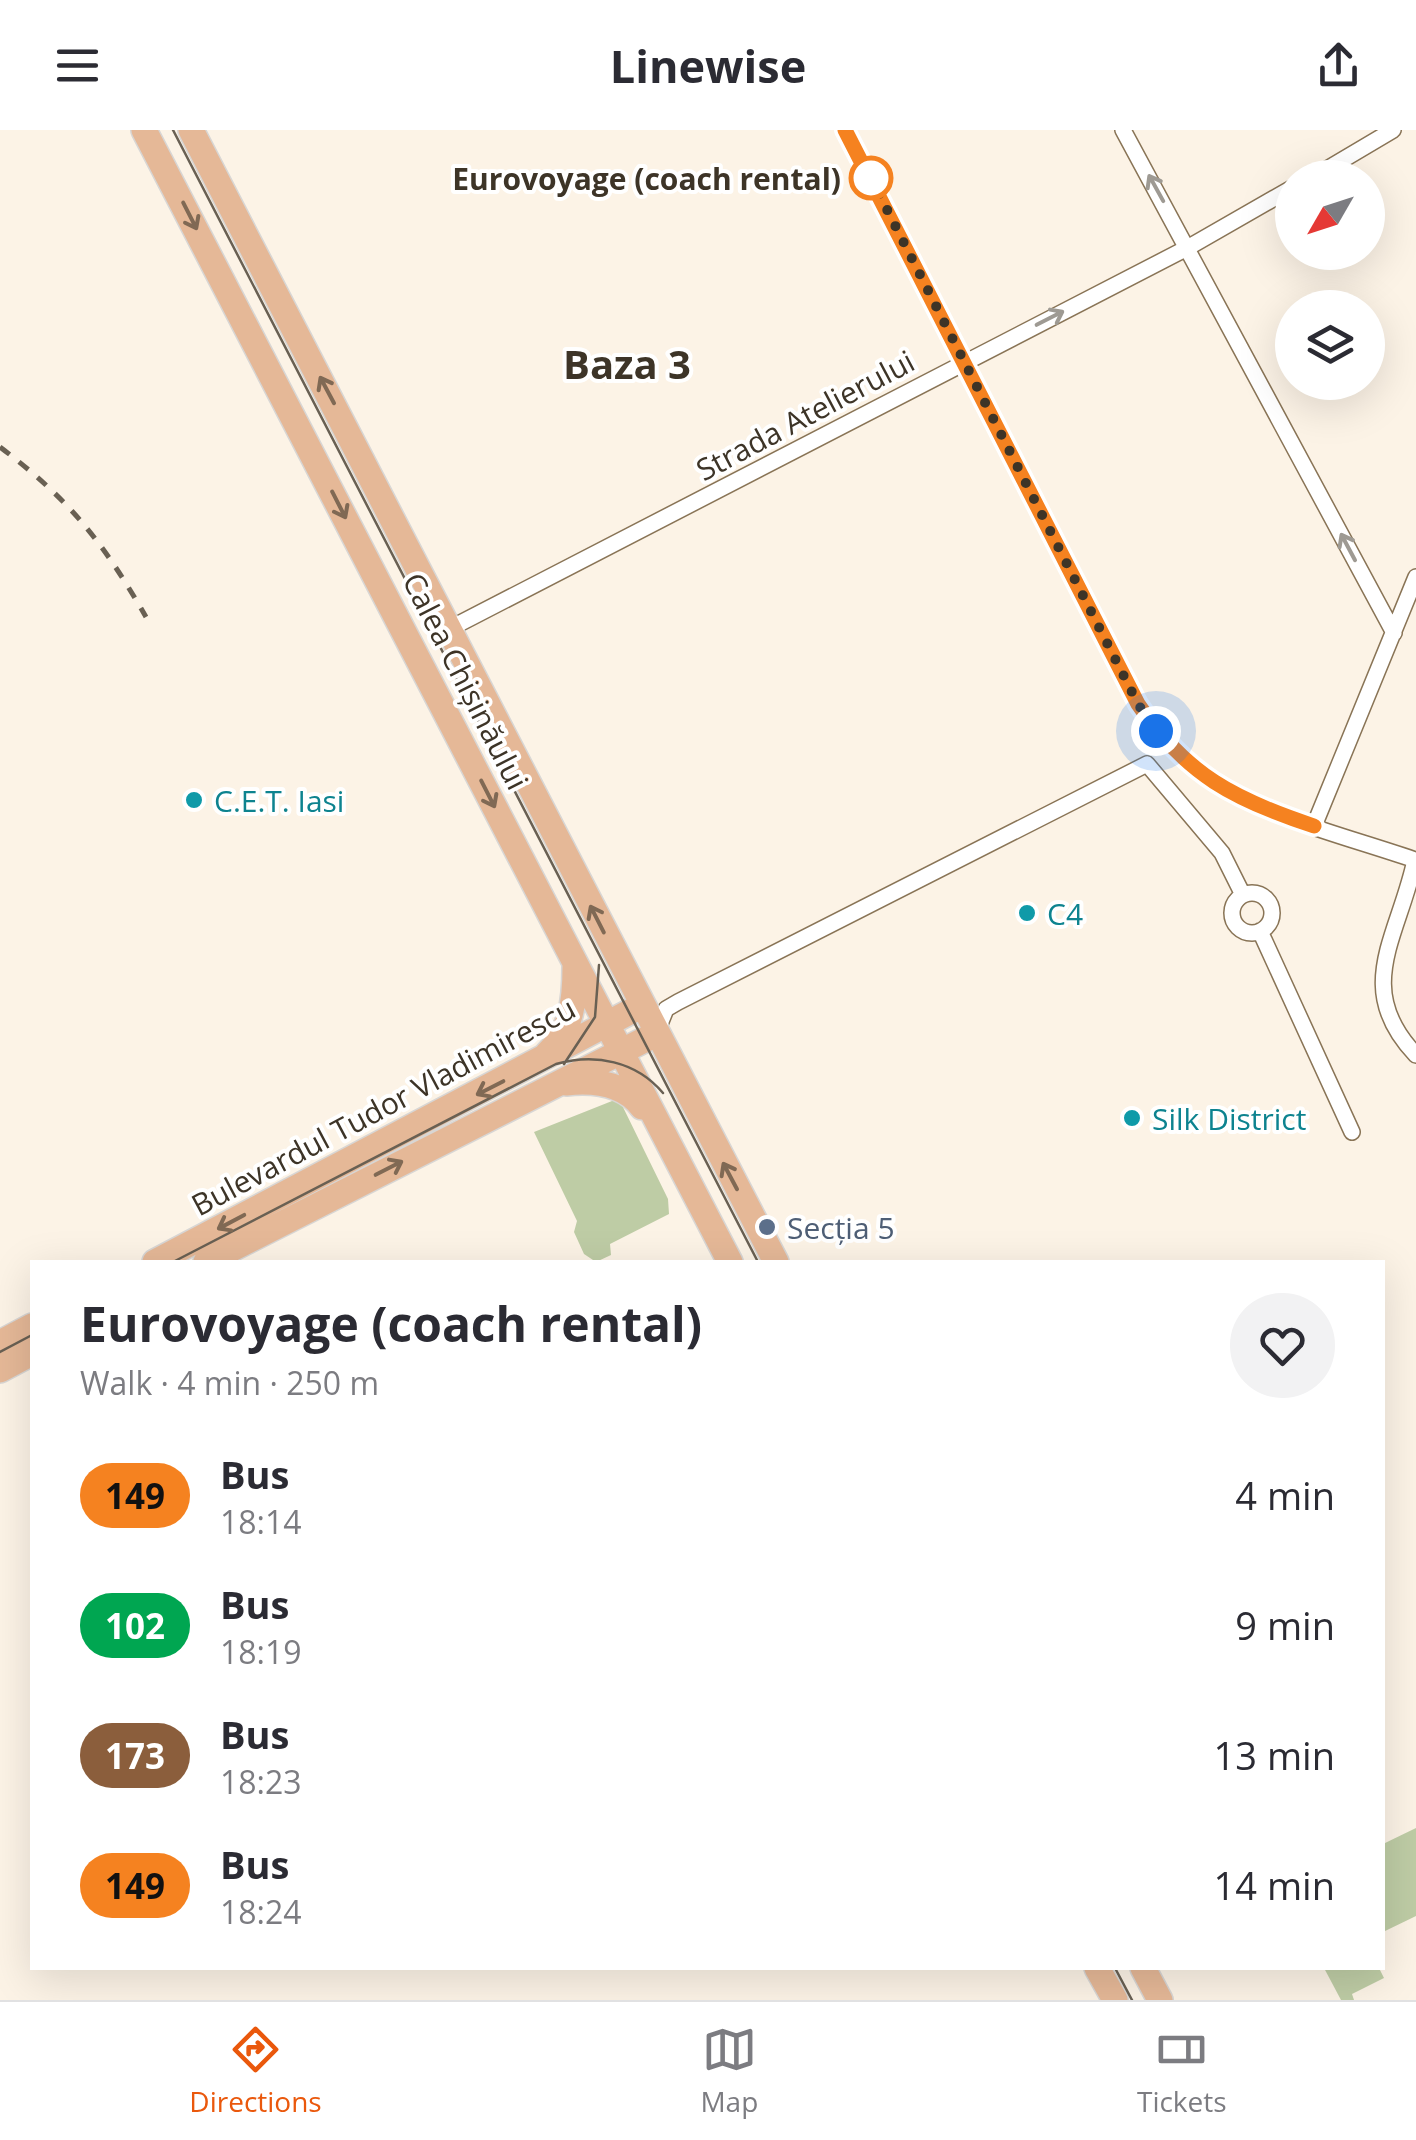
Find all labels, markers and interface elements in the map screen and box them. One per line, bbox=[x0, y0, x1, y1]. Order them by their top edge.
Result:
text: Linewise bbox=[610, 35, 806, 96]
icon: menu bbox=[50, 38, 105, 93]
icon: share bbox=[1311, 38, 1366, 93]
marker: Eurovoyage (coach rental) bbox=[850, 157, 892, 199]
place label: Eurovoyage (coach rental) bbox=[452, 158, 841, 199]
north arrow bbox=[1275, 160, 1385, 270]
map controls bbox=[1275, 160, 1385, 400]
one-way arrow bbox=[1146, 175, 1166, 203]
one-way arrow bbox=[181, 201, 200, 231]
button: layers bbox=[1275, 290, 1385, 400]
one-way arrow bbox=[1035, 308, 1064, 327]
district label: Baza 3 bbox=[563, 336, 691, 391]
street label: Strada Atelierului bbox=[689, 340, 921, 490]
one-way arrow bbox=[317, 375, 336, 405]
one-way arrow bbox=[330, 490, 349, 519]
one-way arrow bbox=[1337, 533, 1357, 563]
street label: Calea Chișinăului bbox=[394, 566, 538, 796]
your location bbox=[1131, 706, 1181, 756]
one-way arrow bbox=[479, 778, 498, 808]
place label: C.E.T. Iasi bbox=[214, 780, 344, 821]
marker: C.E.T. Iasi bbox=[183, 789, 205, 811]
place label: C4 bbox=[1047, 893, 1083, 934]
marker: C4 bbox=[1016, 902, 1038, 924]
one-way arrow bbox=[587, 905, 606, 934]
street label: Bulevardul Tudor Vladimirescu bbox=[184, 987, 582, 1225]
one-way arrow bbox=[476, 1079, 506, 1098]
place label: Silk District bbox=[1152, 1098, 1306, 1139]
marker: Silk District bbox=[1121, 1107, 1143, 1129]
one-way arrow bbox=[374, 1158, 404, 1177]
one-way arrow bbox=[720, 1162, 739, 1192]
place label: Secția 5 bbox=[787, 1207, 895, 1248]
one-way arrow bbox=[217, 1213, 247, 1232]
marker: Secția 5 bbox=[756, 1216, 778, 1238]
text: Eurovoyage (coach rental) bbox=[80, 1291, 702, 1356]
button: heart bbox=[1230, 1293, 1335, 1398]
text: Walk · 4 min · 250 m bbox=[80, 1361, 379, 1404]
text: Bus bbox=[220, 1448, 289, 1500]
text: 4 min bbox=[1235, 1469, 1335, 1521]
text: 149 bbox=[105, 1472, 165, 1519]
text: 18:14 bbox=[220, 1500, 302, 1543]
text: Bus bbox=[220, 1578, 289, 1630]
text: 9 min bbox=[1235, 1599, 1335, 1651]
text: 102 bbox=[105, 1602, 165, 1649]
text: 18:19 bbox=[220, 1630, 302, 1673]
text: Bus bbox=[220, 1708, 289, 1760]
text: 13 min bbox=[1214, 1729, 1335, 1781]
text: 173 bbox=[105, 1732, 165, 1779]
text: 18:23 bbox=[220, 1760, 302, 1803]
text: Bus bbox=[220, 1838, 289, 1890]
text: 14 min bbox=[1214, 1859, 1335, 1911]
text: 149 bbox=[105, 1862, 165, 1909]
text: 18:24 bbox=[220, 1890, 302, 1933]
tab: Directions bbox=[189, 2022, 322, 2120]
tab: Map bbox=[700, 2022, 758, 2120]
tab: Tickets bbox=[1137, 2022, 1227, 2120]

